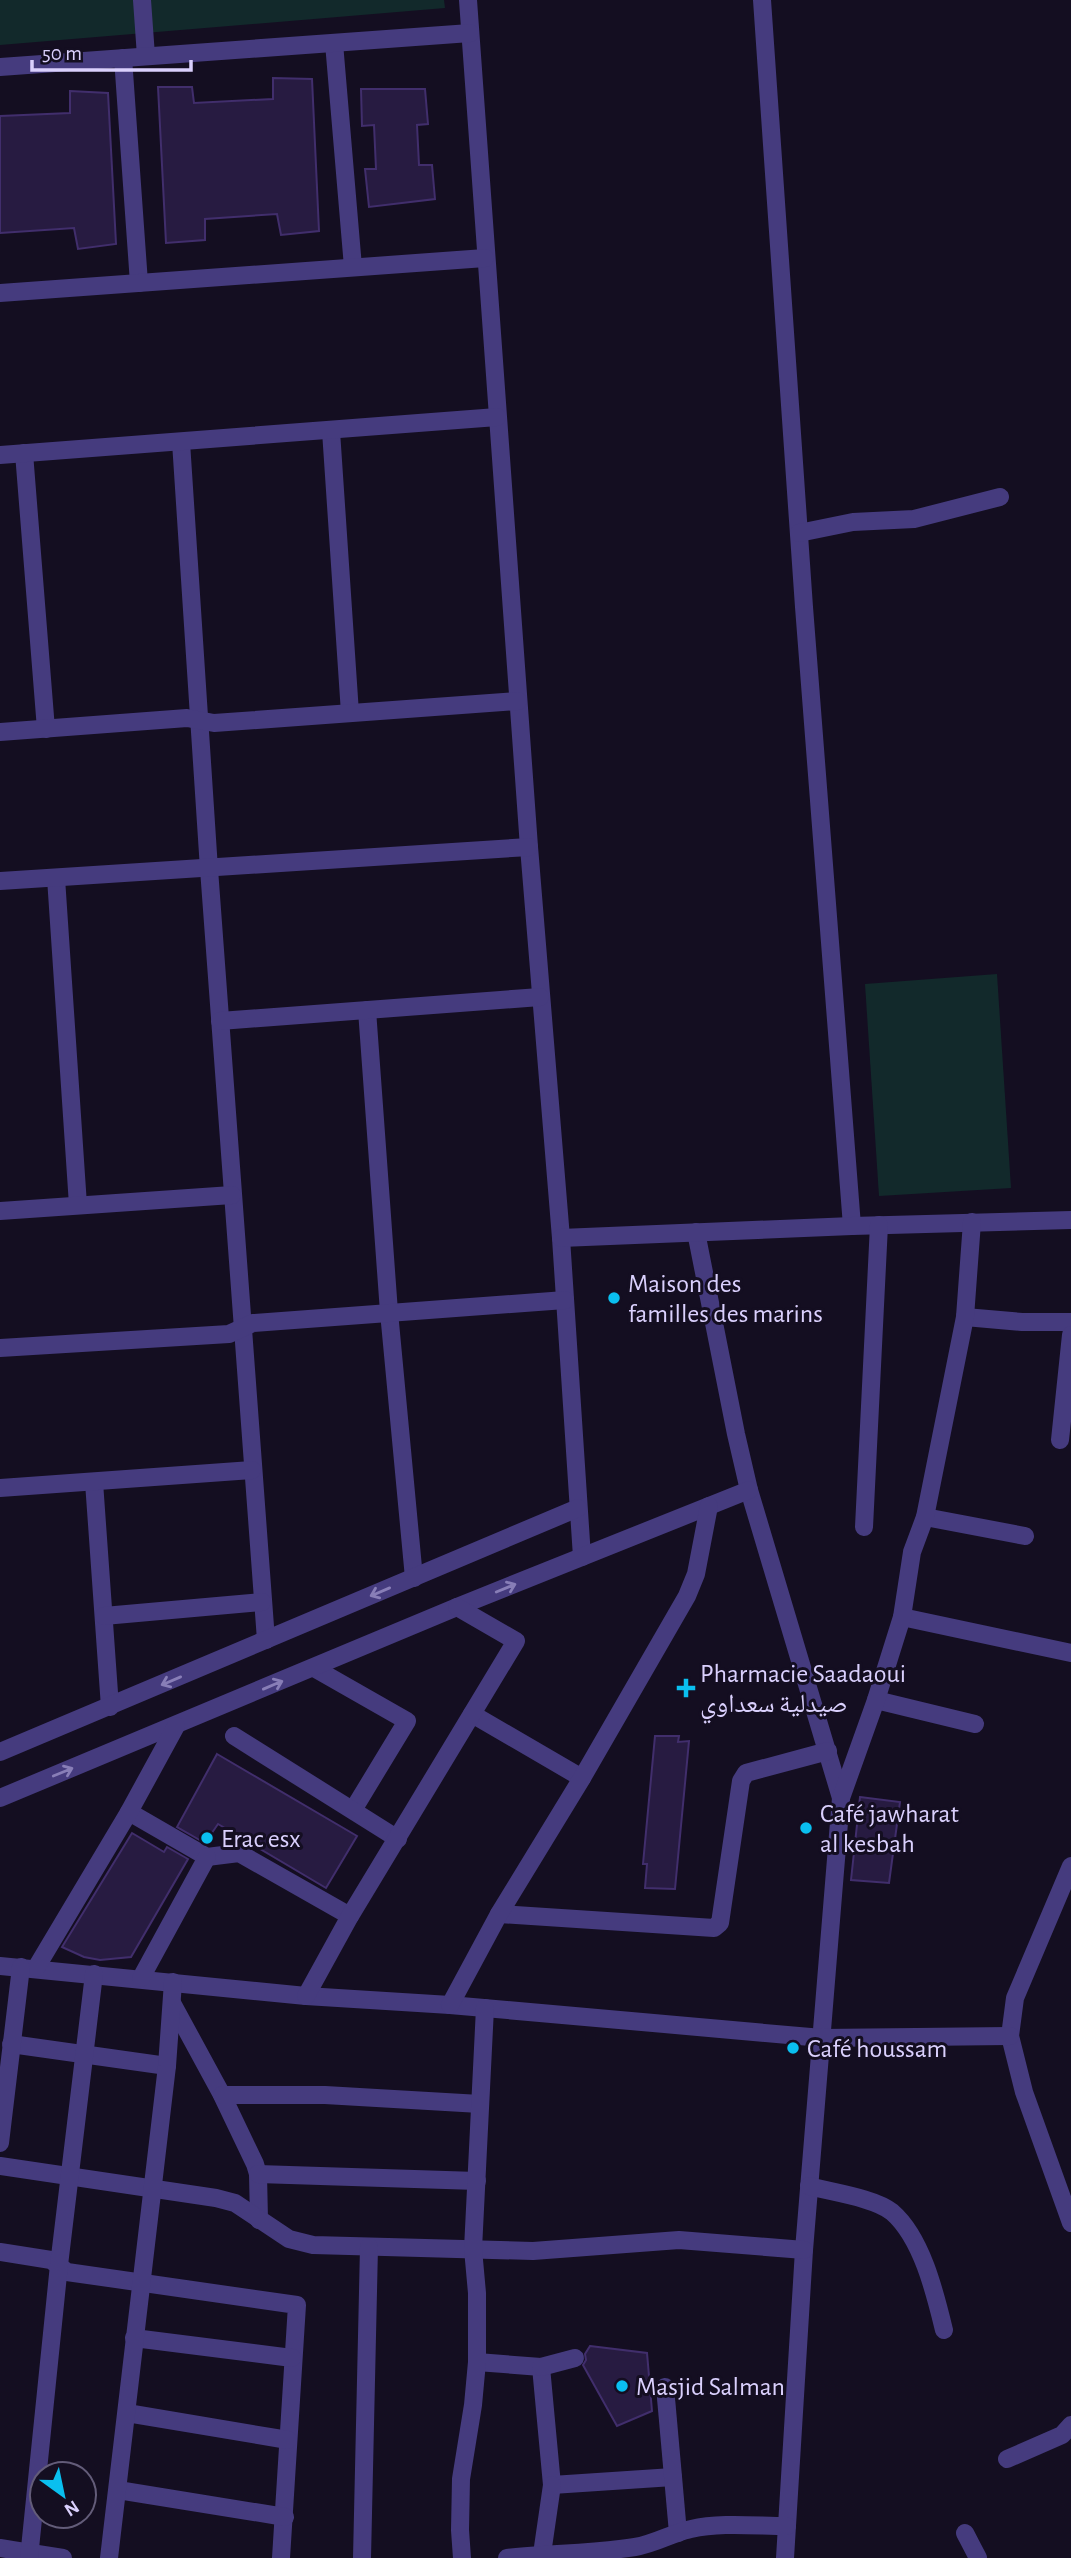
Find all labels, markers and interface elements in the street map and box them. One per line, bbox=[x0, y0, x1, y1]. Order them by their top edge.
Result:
scale bar bbox=[32, 28, 191, 72]
text: 50 m bbox=[42, 43, 82, 64]
place label: Maison des familles des marins bbox=[628, 1271, 823, 1327]
marker: Maison des familles des marins bbox=[606, 1290, 622, 1306]
one-way arrow bbox=[494, 1580, 516, 1593]
one-way arrow bbox=[370, 1586, 392, 1599]
place label: Pharmacie Saadaoui صيدلية سعداوي bbox=[700, 1661, 906, 1724]
one-way arrow bbox=[161, 1675, 182, 1688]
one-way arrow bbox=[262, 1678, 284, 1691]
marker: Pharmacie Saadaoui صيدلية سعداوي bbox=[678, 1680, 694, 1696]
one-way arrow bbox=[52, 1765, 73, 1778]
place label: Café jawharat al kesbah bbox=[820, 1801, 959, 1857]
marker: Café jawharat al kesbah bbox=[798, 1820, 814, 1836]
place label: Erac esx bbox=[221, 1826, 301, 1852]
marker: Erac esx bbox=[199, 1830, 215, 1846]
place label: Café houssam bbox=[807, 2036, 947, 2062]
marker: Café houssam bbox=[785, 2040, 801, 2056]
place label: Masjid Salman bbox=[636, 2374, 785, 2400]
marker: Masjid Salman bbox=[614, 2378, 630, 2394]
north arrow bbox=[28, 2460, 98, 2530]
text: N bbox=[61, 2496, 82, 2520]

